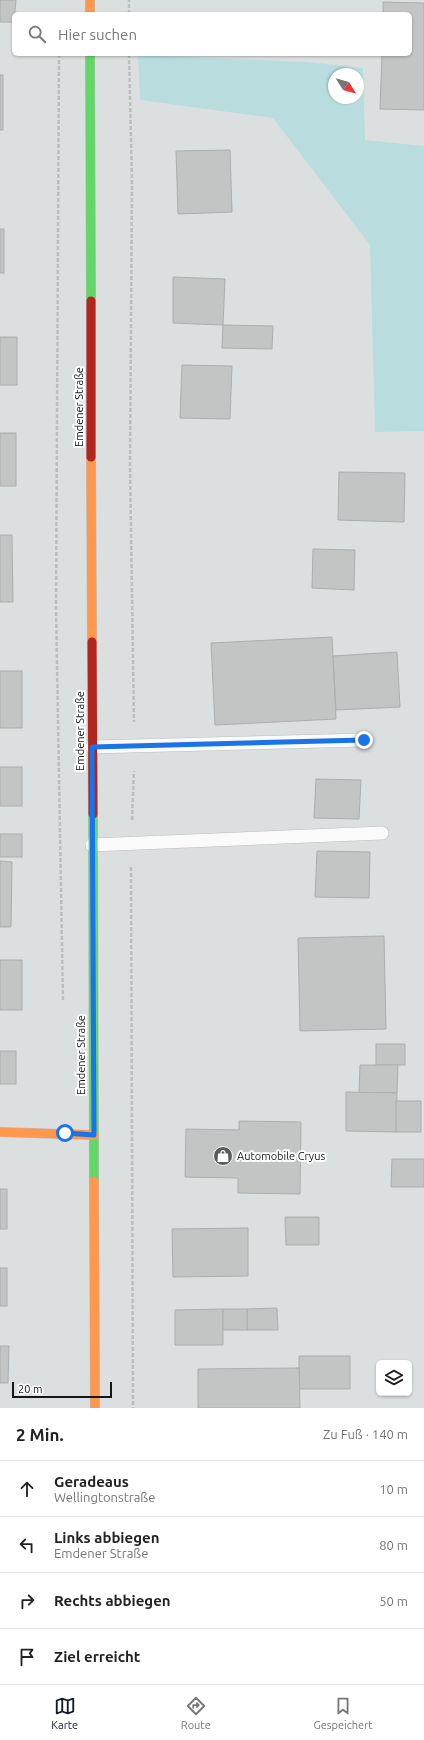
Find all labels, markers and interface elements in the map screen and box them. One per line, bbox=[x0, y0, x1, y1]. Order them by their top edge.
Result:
search box bbox=[12, 12, 412, 56]
icon: search bbox=[26, 23, 48, 45]
text: Hier suchen bbox=[58, 26, 137, 43]
north arrow bbox=[328, 68, 364, 104]
street label: Emdener Straße bbox=[73, 367, 85, 447]
street label: Emdener Straße bbox=[74, 691, 86, 771]
route end bbox=[355, 731, 373, 749]
street label: Emdener Straße bbox=[75, 1015, 87, 1095]
route start bbox=[56, 1124, 74, 1142]
shop icon: Automobile Cryus bbox=[212, 1145, 234, 1167]
place label: Automobile Cryus bbox=[237, 1150, 325, 1162]
map controls bbox=[376, 1360, 412, 1396]
button: layers bbox=[376, 1360, 412, 1396]
scale bar bbox=[12, 1380, 112, 1399]
text: 20 m bbox=[18, 1383, 42, 1395]
text: 2 Min. bbox=[16, 1425, 64, 1444]
text: Zu Fuß · 140 m bbox=[323, 1427, 408, 1441]
text: Geradeaus bbox=[54, 1473, 129, 1490]
icon: ahead bbox=[16, 1478, 38, 1500]
text: 10 m bbox=[379, 1482, 408, 1496]
text: Wellingtonstraße bbox=[54, 1490, 155, 1504]
text: Links abbiegen bbox=[54, 1529, 159, 1546]
icon: left bbox=[16, 1534, 38, 1556]
text: 80 m bbox=[379, 1538, 408, 1552]
text: Emdener Straße bbox=[54, 1546, 148, 1560]
icon: right bbox=[16, 1590, 38, 1612]
text: Rechts abbiegen bbox=[54, 1592, 171, 1609]
text: 50 m bbox=[379, 1594, 408, 1608]
icon: arrive bbox=[16, 1646, 38, 1668]
text: Ziel erreicht bbox=[54, 1648, 140, 1665]
tab: Karte bbox=[51, 1695, 78, 1731]
tab: Route bbox=[181, 1695, 211, 1731]
tab: Gespeichert bbox=[313, 1695, 373, 1731]

